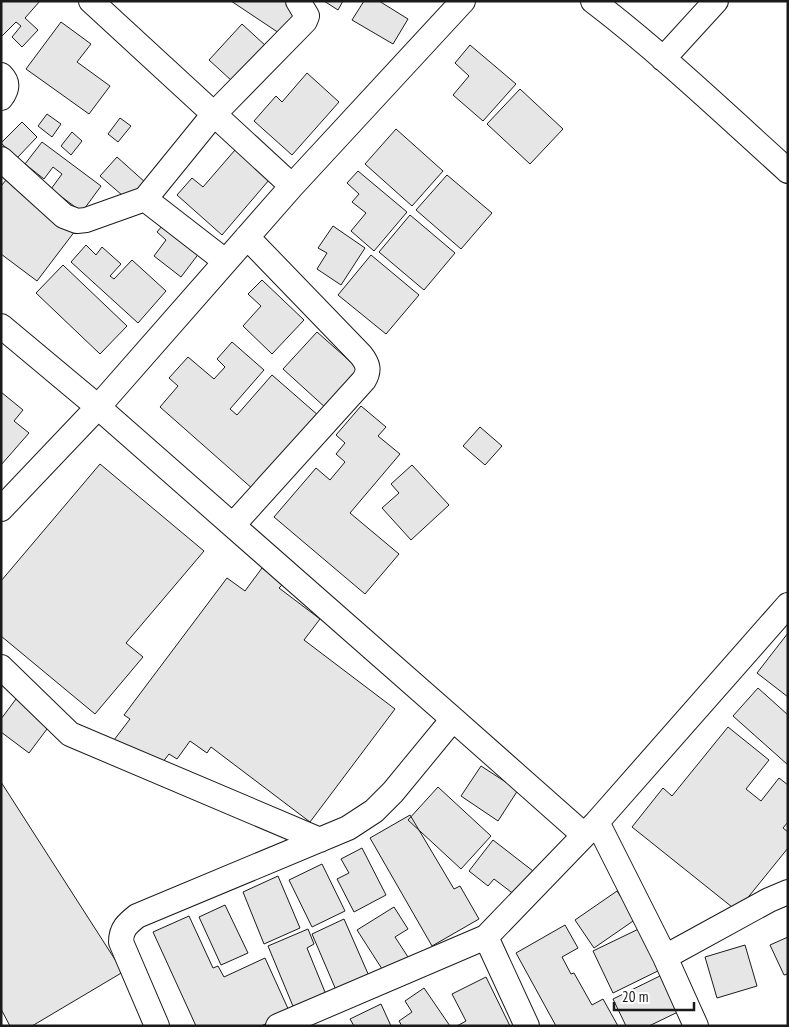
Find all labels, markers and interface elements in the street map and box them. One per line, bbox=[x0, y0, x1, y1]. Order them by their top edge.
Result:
scale bar bbox=[614, 980, 694, 1012]
text: 20 m bbox=[622, 987, 648, 1006]

